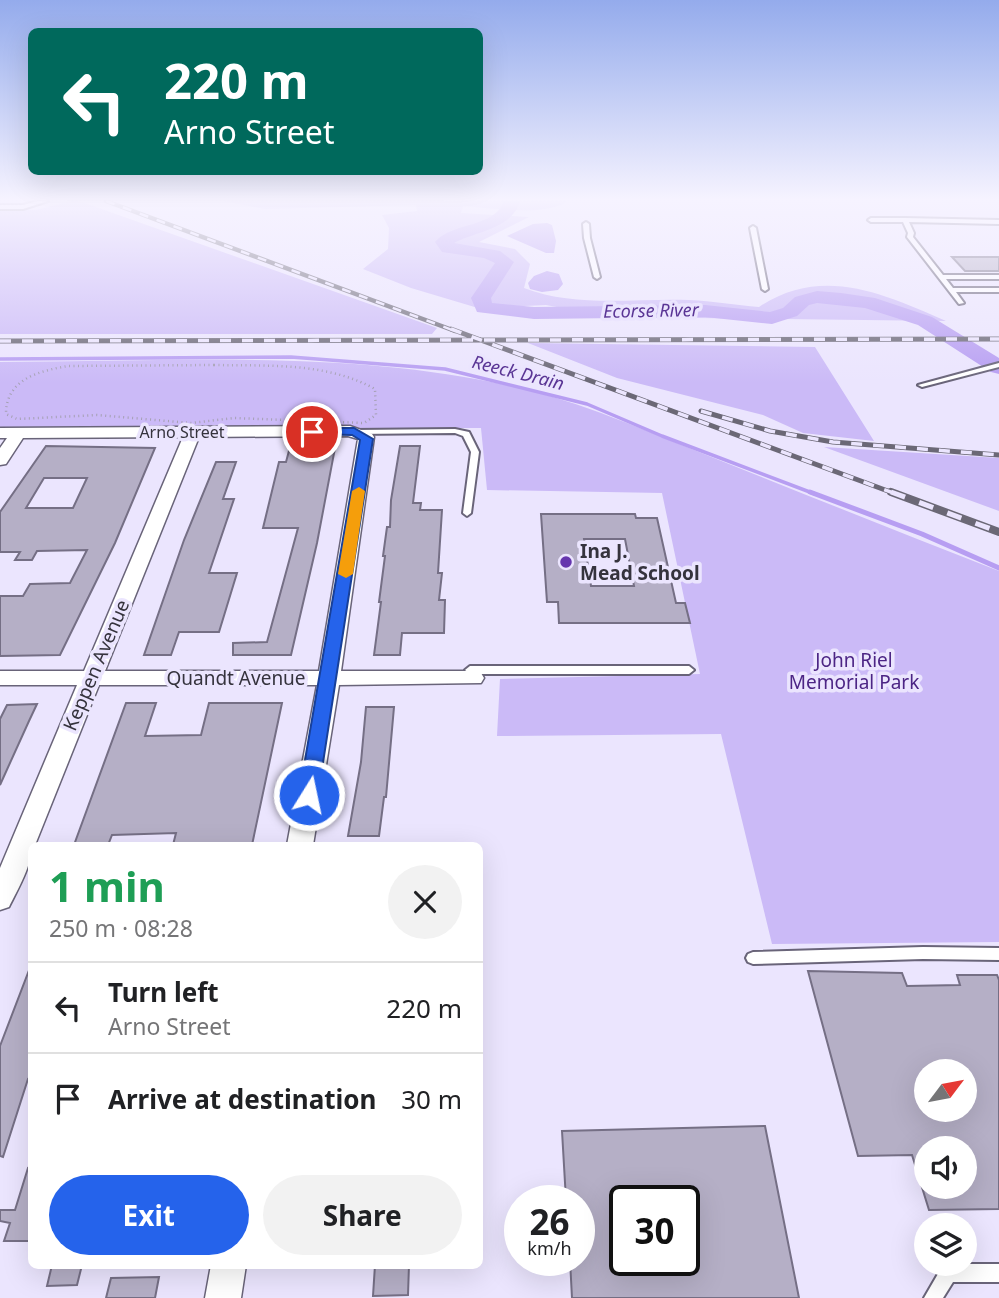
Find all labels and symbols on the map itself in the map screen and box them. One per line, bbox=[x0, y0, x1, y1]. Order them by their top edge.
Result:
water label: Ecorse River bbox=[603, 297, 700, 323]
water label: Reeck Drain bbox=[470, 349, 567, 395]
pin bbox=[282, 402, 342, 462]
street label: Arno Street bbox=[139, 421, 225, 443]
place label: Ina J. Mead School bbox=[580, 538, 700, 586]
marker: Ina J. Mead School bbox=[558, 554, 574, 570]
street label: Keppen Avenue bbox=[57, 595, 135, 735]
park label: John Riel Memorial Park bbox=[789, 647, 919, 695]
street label: Quandt Avenue bbox=[166, 665, 306, 691]
position arrow bbox=[272, 758, 346, 832]
north arrow bbox=[914, 1059, 976, 1122]
speed limit sign: 30 bbox=[609, 1185, 700, 1276]

